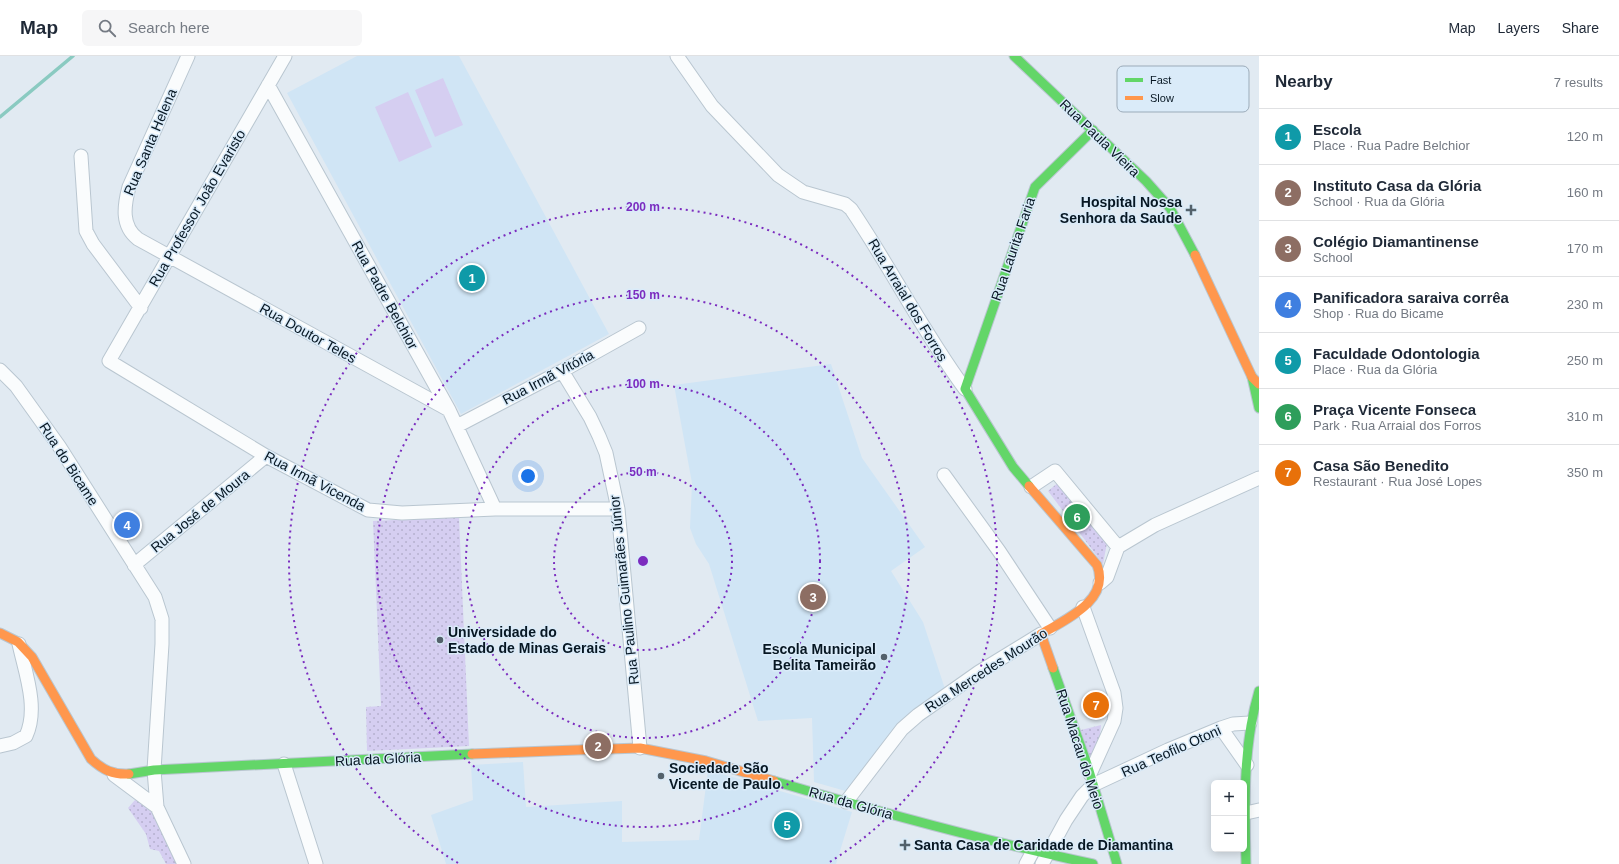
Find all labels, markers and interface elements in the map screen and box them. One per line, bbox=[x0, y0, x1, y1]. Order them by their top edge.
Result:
search box bbox=[82, 10, 362, 46]
text: Map bbox=[20, 17, 58, 38]
icon: search bbox=[96, 17, 118, 39]
text: Search here bbox=[128, 19, 210, 36]
text: Map bbox=[1448, 20, 1476, 36]
text: Layers bbox=[1498, 20, 1540, 36]
text: Share bbox=[1562, 20, 1599, 36]
legend bbox=[1117, 66, 1249, 112]
text: Nearby bbox=[1275, 72, 1333, 91]
text: Fast bbox=[1150, 74, 1171, 86]
text: 7 results bbox=[1554, 75, 1603, 90]
street label: Rua Santa Helena bbox=[120, 86, 180, 198]
text: Slow bbox=[1150, 92, 1174, 104]
street label: Rua Paula Vieira bbox=[1057, 96, 1143, 180]
text: Escola bbox=[1313, 121, 1361, 138]
street label: Rua Professor João Evaristo bbox=[146, 127, 249, 289]
text: 1 bbox=[1284, 129, 1292, 144]
text: 120 m bbox=[1567, 129, 1603, 144]
text: Place · Rua Padre Belchior bbox=[1313, 138, 1470, 153]
text: Instituto Casa da Glória bbox=[1313, 177, 1481, 194]
text: 2 bbox=[1284, 185, 1292, 200]
text: 160 m bbox=[1567, 185, 1603, 200]
place label: Hospital Nossa Senhora da Saúde bbox=[1060, 194, 1182, 226]
text: School · Rua da Glória bbox=[1313, 194, 1445, 209]
street label: Rua Laurita Faria bbox=[988, 195, 1038, 303]
text: 200 m bbox=[626, 200, 660, 214]
marker: Hospital Nossa Senhora da Saúde bbox=[1185, 204, 1197, 216]
text: Colégio Diamantinense bbox=[1313, 233, 1479, 250]
street label: Rua Arraial dos Forros bbox=[865, 236, 951, 364]
street label: Rua Padre Belchior bbox=[349, 238, 422, 352]
text: 3 bbox=[1284, 241, 1292, 256]
text: 170 m bbox=[1567, 241, 1603, 256]
text: School bbox=[1313, 250, 1353, 265]
pin: 1 bbox=[459, 263, 485, 293]
text: 150 m bbox=[626, 288, 660, 302]
text: Panificadora saraiva corrêa bbox=[1313, 289, 1509, 306]
text: 4 bbox=[1284, 297, 1292, 312]
text: 230 m bbox=[1567, 297, 1603, 312]
street label: Rua Doutor Teles bbox=[257, 300, 359, 366]
text: Shop · Rua do Bicame bbox=[1313, 306, 1444, 321]
text: Faculdade Odontologia bbox=[1313, 345, 1480, 362]
street label: Rua Irmã Vitória bbox=[500, 346, 596, 408]
text: 5 bbox=[1284, 353, 1292, 368]
text: 250 m bbox=[1567, 353, 1603, 368]
text: Place · Rua da Glória bbox=[1313, 362, 1437, 377]
text: 100 m bbox=[626, 377, 660, 391]
text: Praça Vicente Fonseca bbox=[1313, 401, 1476, 418]
text: 6 bbox=[1284, 409, 1292, 424]
text: 310 m bbox=[1567, 409, 1603, 424]
text: Park · Rua Arraial dos Forros bbox=[1313, 418, 1481, 433]
street label: Rua do Bicame bbox=[36, 420, 102, 509]
street label: Rua Irmã Vicenda bbox=[262, 448, 368, 514]
text: Casa São Benedito bbox=[1313, 457, 1449, 474]
text: 50 m bbox=[629, 465, 657, 479]
text: 7 bbox=[1284, 465, 1292, 480]
text: 350 m bbox=[1567, 465, 1603, 480]
street label: Rua José de Moura bbox=[147, 466, 253, 556]
your location bbox=[518, 466, 538, 486]
text: Restaurant · Rua José Lopes bbox=[1313, 474, 1482, 489]
street label: Rua Paulino Guimarães Júnior bbox=[606, 494, 642, 686]
pin: 6 bbox=[1064, 502, 1090, 532]
pin: 4 bbox=[114, 510, 140, 540]
centre of rings bbox=[636, 554, 650, 568]
pin: 3 bbox=[800, 582, 826, 612]
place label: Universidade do Estado de Minas Gerais bbox=[448, 624, 606, 656]
street label: Rua Mercedes Mourão bbox=[922, 624, 1050, 715]
marker: Universidade do Estado de Minas Gerais bbox=[435, 635, 445, 645]
place label: Escola Municipal Belita Tameirão bbox=[762, 641, 876, 673]
marker: Escola Municipal Belita Tameirão bbox=[879, 652, 889, 662]
street label: Rua Macau do Meio bbox=[1053, 687, 1107, 811]
pin: 7 bbox=[1083, 690, 1109, 720]
street label: Rua Teofilo Otoni bbox=[1119, 722, 1223, 780]
pin: 2 bbox=[585, 731, 611, 761]
street label: Rua da Glória bbox=[334, 749, 422, 769]
place label: Sociedade São Vicente de Paulo bbox=[669, 760, 781, 792]
marker: Sociedade São Vicente de Paulo bbox=[656, 771, 666, 781]
map controls bbox=[1211, 780, 1247, 852]
button: + bbox=[1211, 780, 1247, 816]
street label: Rua da Glória bbox=[807, 783, 895, 823]
pin: 5 bbox=[774, 810, 800, 840]
button: − bbox=[1211, 816, 1247, 852]
place label: Santa Casa de Caridade de Diamantina bbox=[914, 837, 1173, 853]
marker: Santa Casa de Caridade de Diamantina bbox=[899, 839, 911, 851]

